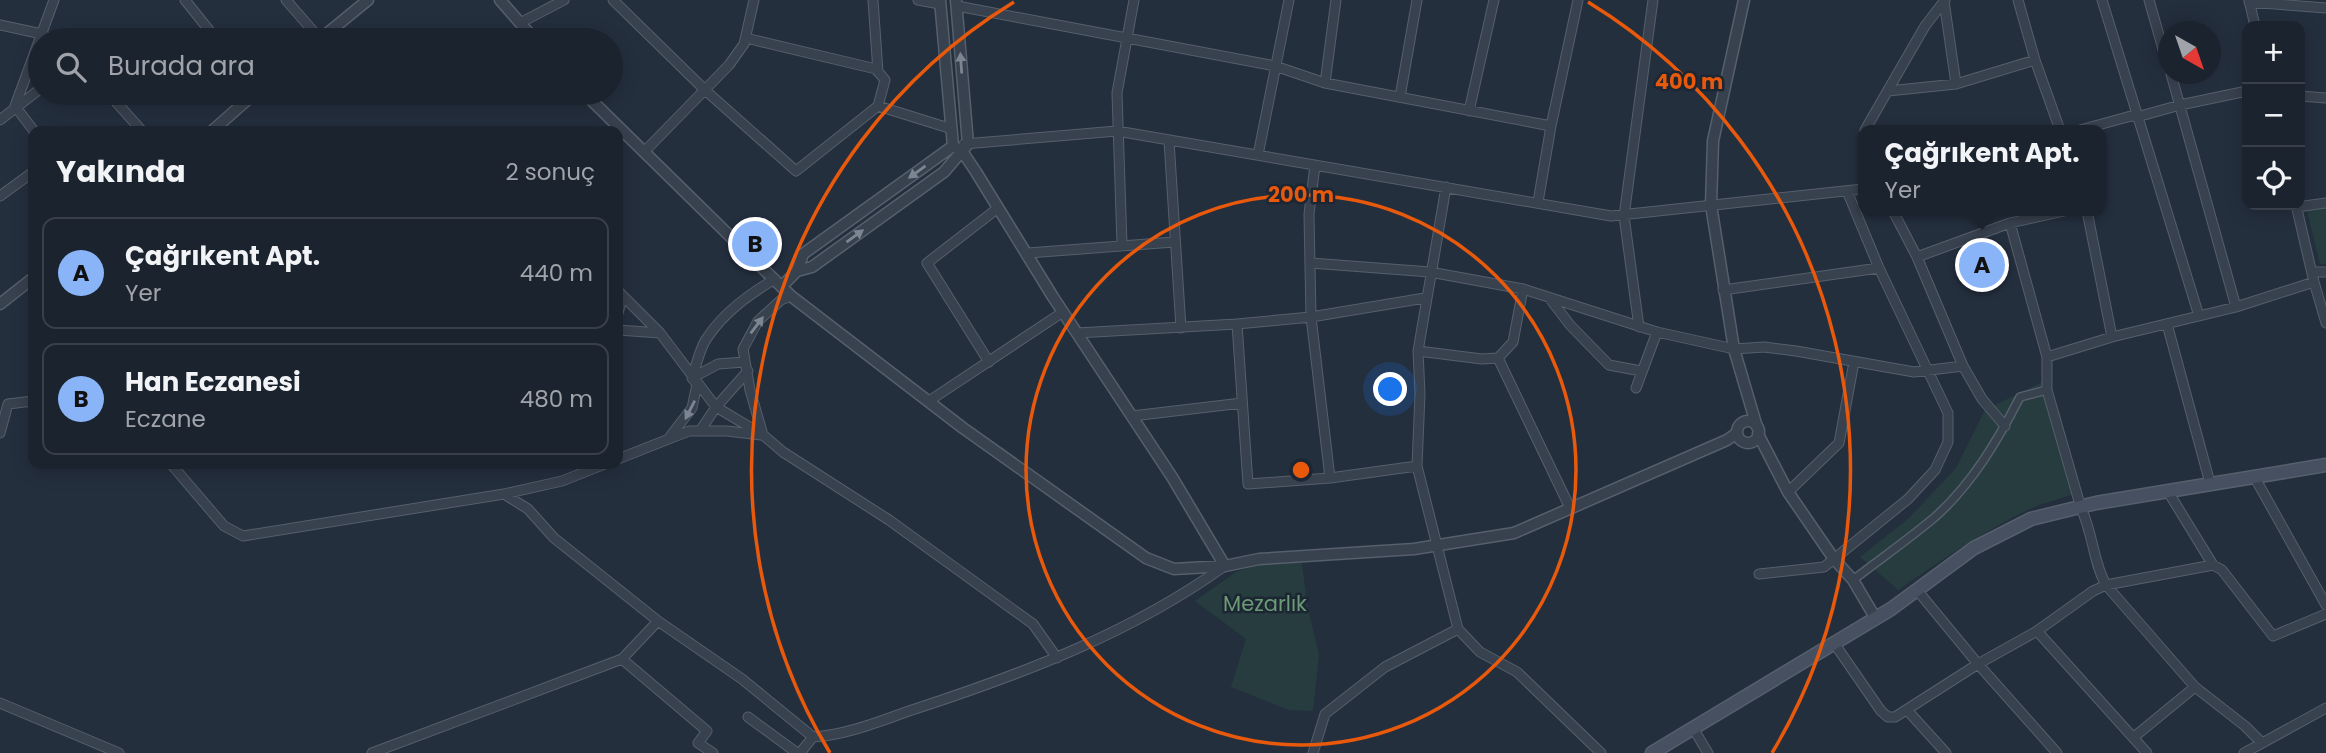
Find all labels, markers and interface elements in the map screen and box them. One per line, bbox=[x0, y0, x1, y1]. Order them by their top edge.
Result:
north arrow bbox=[2158, 21, 2221, 84]
map controls bbox=[2242, 21, 2305, 210]
button: + bbox=[2242, 21, 2305, 84]
search box bbox=[28, 28, 623, 105]
icon: search bbox=[52, 48, 90, 86]
text: Burada ara bbox=[108, 48, 255, 84]
one-way arrow bbox=[955, 52, 966, 74]
text: 400 m bbox=[1655, 67, 1723, 96]
button: − bbox=[2242, 84, 2305, 147]
popup bbox=[1858, 125, 2106, 216]
text: Çağrıkent Apt. bbox=[1885, 135, 2079, 171]
button: locate bbox=[2242, 147, 2305, 210]
text: Yakında bbox=[56, 150, 186, 193]
text: 2 sonuç bbox=[506, 156, 595, 188]
one-way arrow bbox=[908, 165, 926, 179]
text: Yer bbox=[1885, 174, 1921, 206]
text: 200 m bbox=[1268, 180, 1334, 209]
pin: B bbox=[732, 218, 778, 270]
one-way arrow bbox=[846, 230, 864, 244]
text: Çağrıkent Apt. bbox=[125, 238, 320, 274]
pin: A bbox=[1959, 239, 2005, 291]
text: A bbox=[73, 257, 89, 289]
text: 440 m bbox=[520, 257, 593, 289]
text: Yer bbox=[125, 277, 161, 309]
one-way arrow bbox=[749, 316, 764, 334]
text: Han Eczanesi bbox=[125, 364, 301, 400]
your location bbox=[1373, 372, 1407, 406]
text: B bbox=[73, 383, 89, 415]
text: 480 m bbox=[520, 383, 593, 415]
one-way arrow bbox=[684, 400, 696, 420]
text: Eczane bbox=[125, 403, 206, 435]
centre of rings bbox=[1289, 458, 1313, 482]
park label: Mezarlık bbox=[1223, 589, 1307, 618]

